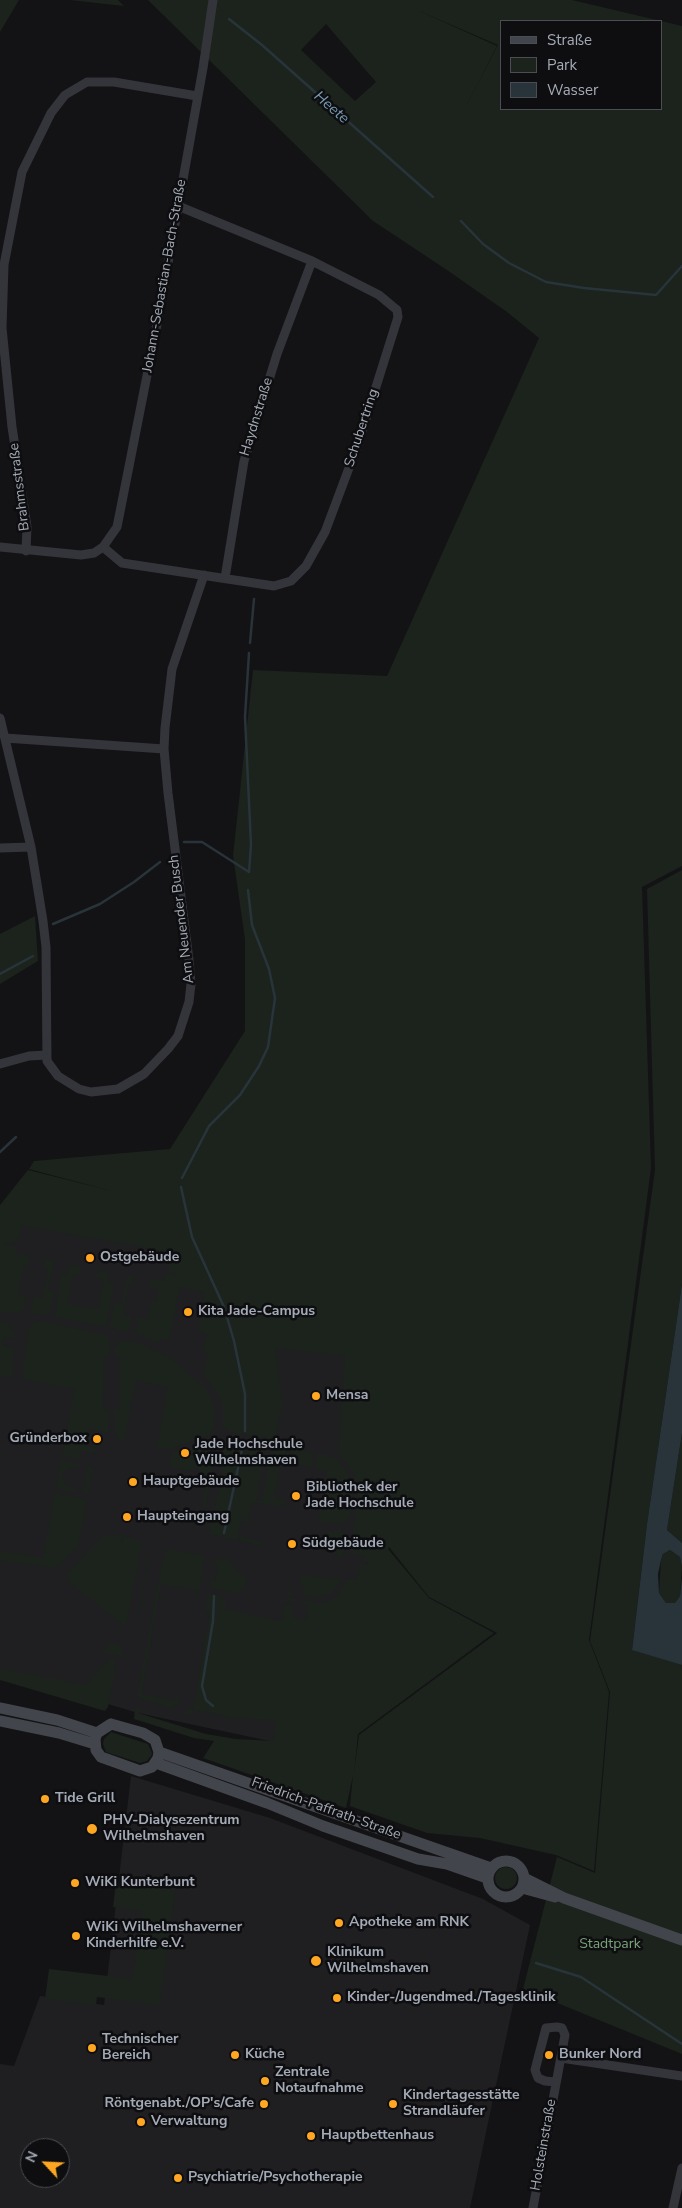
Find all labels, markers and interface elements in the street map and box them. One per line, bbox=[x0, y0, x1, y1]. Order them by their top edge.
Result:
legend bbox=[500, 20, 662, 110]
text: Straße bbox=[547, 30, 592, 50]
text: Park bbox=[547, 55, 577, 75]
text: Wasser bbox=[547, 80, 598, 100]
water label: Heete bbox=[310, 88, 352, 128]
street label: Johann-Sebastian-Bach-Straße bbox=[140, 178, 190, 374]
street label: Haydnstraße bbox=[237, 376, 277, 458]
street label: Schubertring bbox=[341, 387, 383, 469]
street label: Brahmsstraße bbox=[6, 442, 34, 532]
street label: Am Neuender Busch bbox=[166, 854, 198, 984]
place label: Ostgebäude bbox=[100, 1250, 179, 1266]
marker: Ostgebäude bbox=[84, 1252, 96, 1264]
place label: Kita Jade-Campus bbox=[198, 1304, 315, 1320]
marker: Kita Jade-Campus bbox=[182, 1306, 194, 1318]
place label: Mensa bbox=[326, 1388, 368, 1404]
marker: Mensa bbox=[310, 1390, 322, 1402]
place label: Gründerbox bbox=[10, 1431, 87, 1447]
marker: Gründerbox bbox=[91, 1433, 103, 1445]
place label: Jade Hochschule Wilhelmshaven bbox=[195, 1437, 303, 1470]
marker: Jade Hochschule Wilhelmshaven bbox=[179, 1447, 191, 1459]
place label: Hauptgebäude bbox=[143, 1474, 239, 1490]
marker: Hauptgebäude bbox=[127, 1476, 139, 1488]
place label: Bibliothek der Jade Hochschule bbox=[306, 1480, 414, 1512]
marker: Bibliothek der Jade Hochschule bbox=[290, 1490, 302, 1502]
place label: Haupteingang bbox=[137, 1509, 229, 1525]
marker: Haupteingang bbox=[121, 1511, 133, 1523]
place label: Südgebäude bbox=[302, 1536, 384, 1552]
marker: Südgebäude bbox=[286, 1538, 298, 1550]
street label: Friedrich-Paffrath-Straße bbox=[249, 1774, 403, 1844]
place label: Tide Grill bbox=[55, 1791, 115, 1807]
marker: Tide Grill bbox=[39, 1793, 51, 1805]
place label: PHV-Dialysezentrum Wilhelmshaven bbox=[103, 1813, 240, 1845]
marker: PHV-Dialysezentrum Wilhelmshaven bbox=[85, 1822, 99, 1836]
place label: WiKi Kunterbunt bbox=[85, 1875, 195, 1891]
marker: WiKi Kunterbunt bbox=[69, 1877, 81, 1889]
place label: Apotheke am RNK bbox=[349, 1915, 469, 1931]
marker: Apotheke am RNK bbox=[333, 1917, 345, 1929]
place label: WiKi Wilhelmshaverner Kinderhilfe e.V. bbox=[86, 1920, 242, 1952]
marker: WiKi Wilhelmshaverner Kinderhilfe e.V. bbox=[70, 1930, 82, 1942]
park label: Stadtpark bbox=[579, 1937, 641, 1953]
place label: Klinikum Wilhelmshaven bbox=[327, 1945, 429, 1978]
marker: Klinikum Wilhelmshaven bbox=[309, 1954, 323, 1968]
place label: Kinder-/Jugendmed./Tagesklinik bbox=[347, 1990, 555, 2006]
marker: Kinder-/Jugendmed./Tagesklinik bbox=[331, 1992, 343, 2004]
place label: Technischer Bereich bbox=[102, 2032, 178, 2064]
marker: Technischer Bereich bbox=[86, 2042, 98, 2054]
place label: Küche bbox=[245, 2047, 285, 2063]
place label: Bunker Nord bbox=[559, 2047, 641, 2063]
marker: Küche bbox=[229, 2049, 241, 2061]
marker: Bunker Nord bbox=[543, 2049, 555, 2061]
place label: Zentrale Notaufnahme bbox=[275, 2065, 364, 2098]
marker: Zentrale Notaufnahme bbox=[259, 2075, 271, 2087]
place label: Kindertagesstätte Strandläufer bbox=[403, 2088, 520, 2120]
place label: Röntgenabt./OP's/Cafe bbox=[105, 2096, 254, 2112]
marker: Röntgenabt./OP's/Cafe bbox=[258, 2098, 270, 2110]
marker: Kindertagesstätte Strandläufer bbox=[387, 2098, 399, 2110]
street label: Holsteinstraße bbox=[528, 2098, 560, 2192]
place label: Verwaltung bbox=[151, 2114, 227, 2130]
marker: Verwaltung bbox=[135, 2116, 147, 2128]
place label: Hauptbettenhaus bbox=[321, 2128, 434, 2144]
marker: Hauptbettenhaus bbox=[305, 2130, 317, 2142]
north arrow bbox=[20, 2138, 70, 2188]
text: N bbox=[21, 2148, 43, 2166]
place label: Psychiatrie/Psychotherapie bbox=[188, 2170, 363, 2186]
marker: Psychiatrie/Psychotherapie bbox=[172, 2172, 184, 2184]

